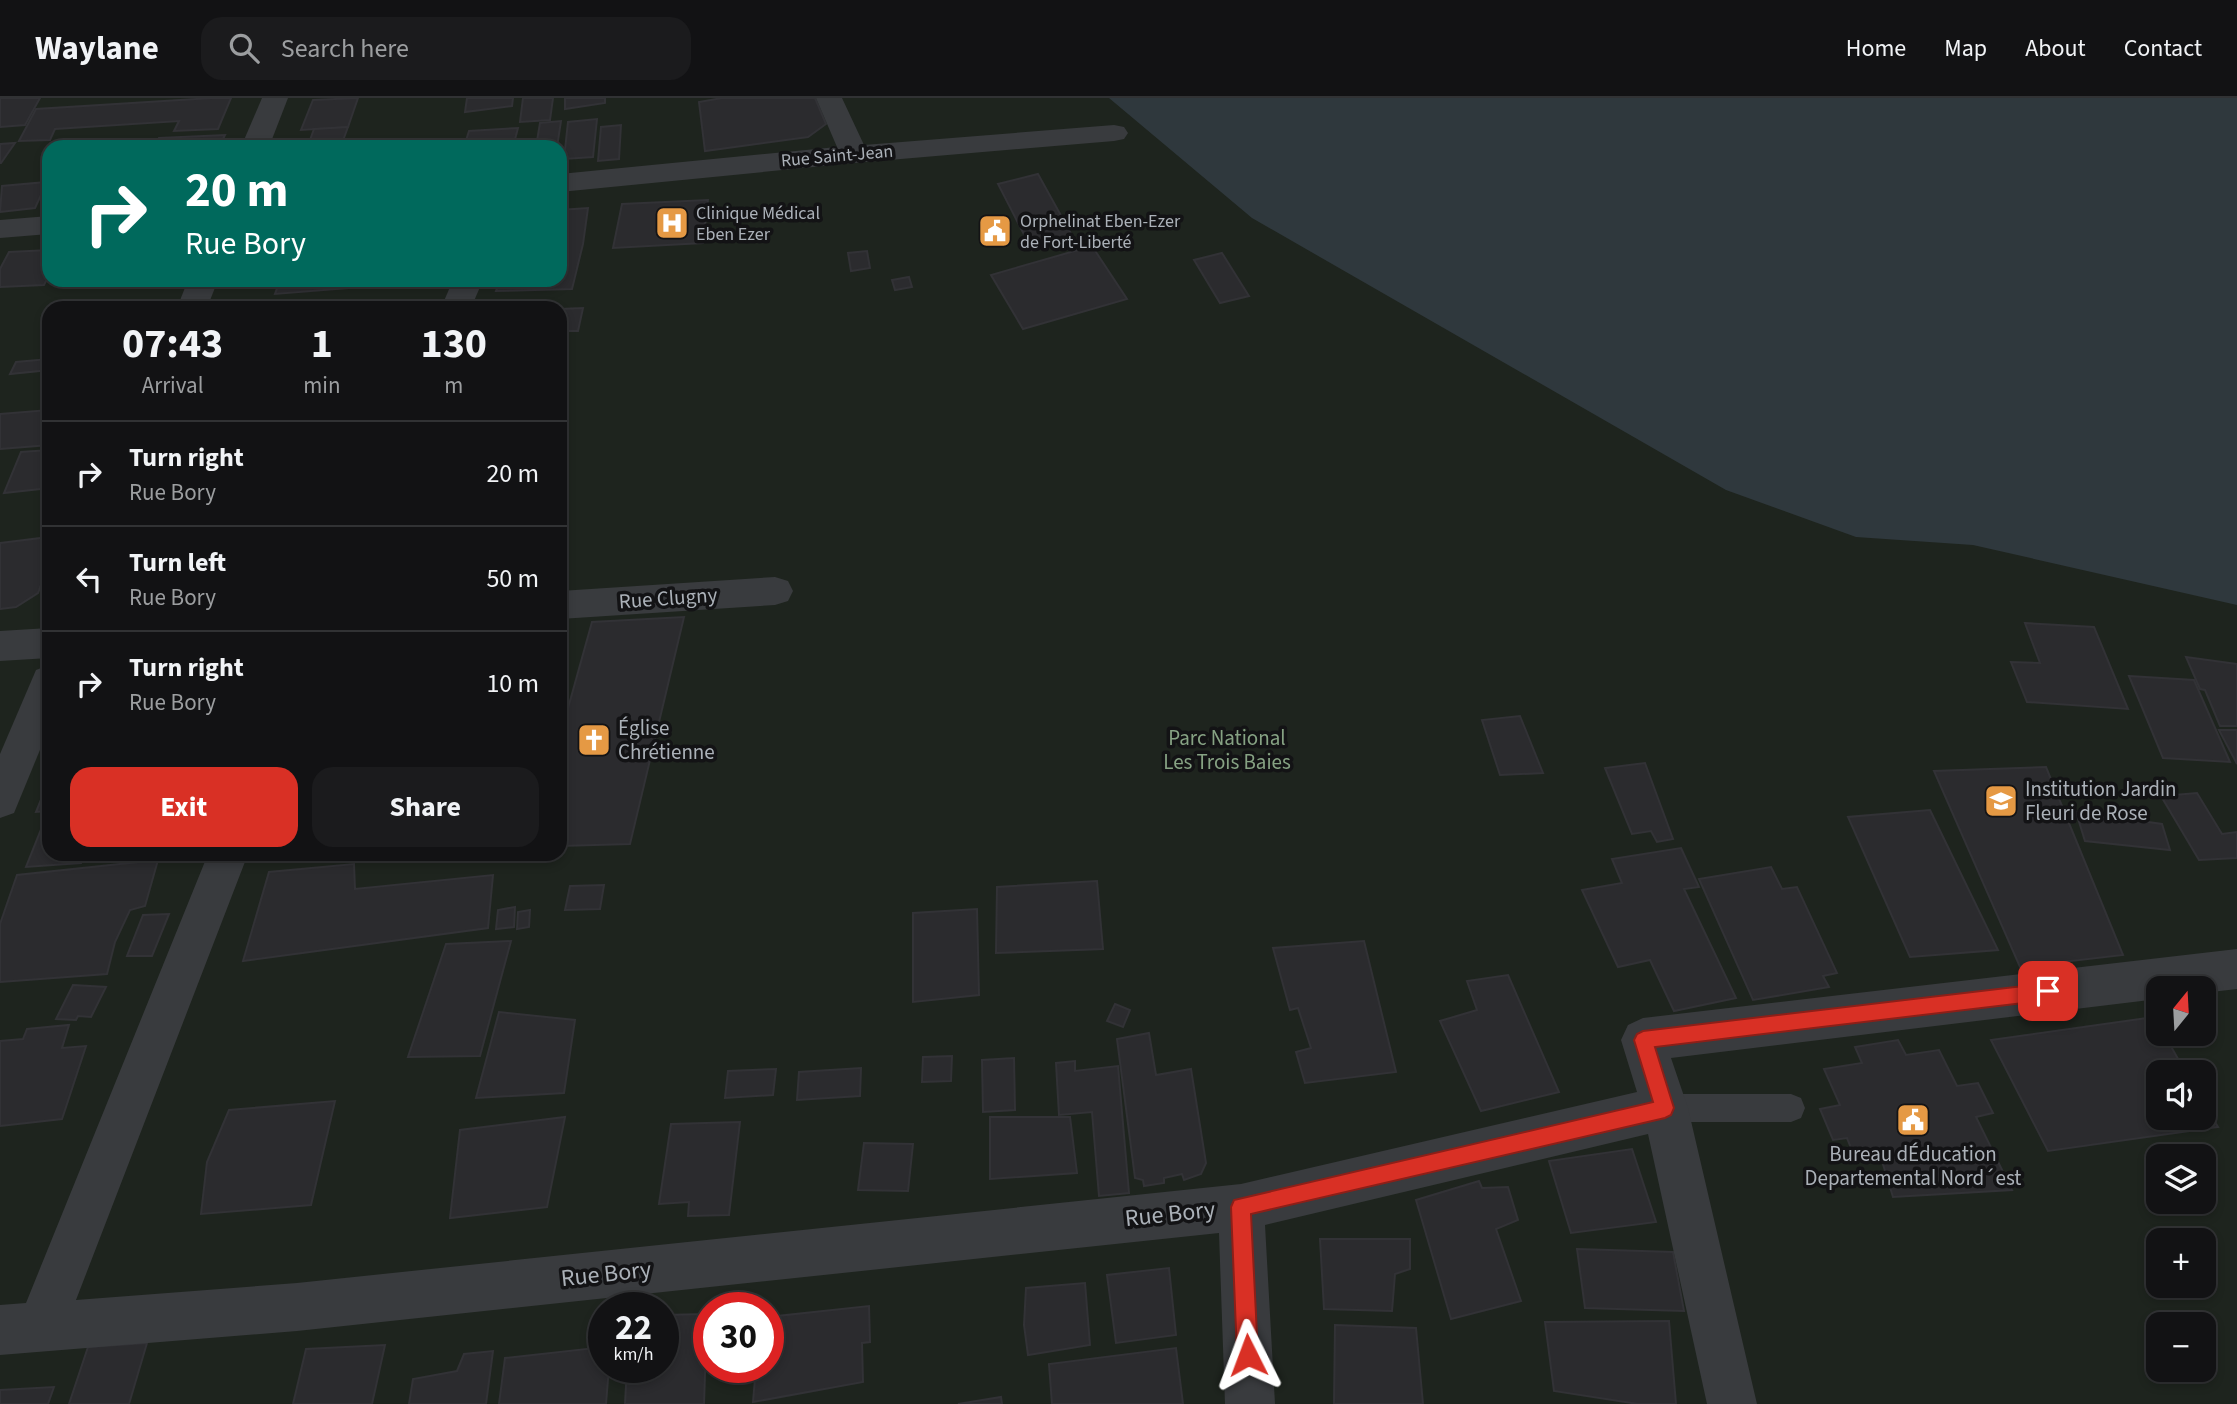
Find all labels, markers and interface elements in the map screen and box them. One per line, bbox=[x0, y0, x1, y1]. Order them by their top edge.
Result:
search box bbox=[201, 17, 691, 80]
text: Waylane bbox=[35, 25, 159, 72]
icon: search bbox=[225, 29, 263, 67]
text: Search here bbox=[281, 30, 409, 67]
text: Home bbox=[1846, 31, 1906, 66]
text: Map bbox=[1944, 31, 1987, 66]
text: About bbox=[2025, 31, 2086, 66]
text: Contact bbox=[2124, 31, 2202, 66]
street label: Rue Saint-Jean bbox=[780, 139, 894, 173]
text: 20 m bbox=[185, 156, 289, 226]
icon: right bbox=[70, 168, 161, 259]
place label: Clinique Médical Eben Ezer bbox=[696, 201, 820, 247]
hospital icon: Clinique Médical Eben Ezer bbox=[653, 204, 691, 242]
place label: Orphelinat Eben-Ezer de Fort-Liberté bbox=[1020, 209, 1181, 255]
public building icon: Orphelinat Eben-Ezer de Fort-Liberté bbox=[976, 212, 1014, 250]
text: Rue Bory bbox=[185, 221, 306, 267]
text: 07:43 bbox=[122, 314, 223, 374]
text: 1 bbox=[311, 314, 333, 374]
text: 130 bbox=[420, 314, 487, 374]
text: Arrival bbox=[142, 369, 204, 402]
text: min bbox=[303, 369, 341, 402]
text: m bbox=[444, 369, 463, 402]
text: Turn right bbox=[129, 439, 244, 476]
icon: right bbox=[70, 455, 108, 493]
text: 20 m bbox=[486, 455, 539, 492]
text: Rue Bory bbox=[129, 476, 216, 509]
text: Turn left bbox=[129, 544, 226, 581]
icon: left bbox=[70, 560, 108, 598]
text: 50 m bbox=[486, 560, 539, 597]
street label: Rue Clugny bbox=[618, 580, 718, 616]
text: Rue Bory bbox=[129, 581, 216, 614]
text: Turn right bbox=[129, 649, 244, 686]
icon: right bbox=[70, 665, 108, 703]
text: 10 m bbox=[486, 665, 539, 702]
text: Rue Bory bbox=[129, 686, 216, 719]
place label: Église Chrétienne bbox=[618, 713, 715, 767]
church icon: Église Chrétienne bbox=[575, 721, 613, 759]
park label: Parc National Les Trois Baies bbox=[1163, 723, 1291, 777]
button: Exit bbox=[70, 767, 298, 847]
button: Share bbox=[312, 767, 539, 847]
place label: Institution Jardin Fleuri de Rose bbox=[2025, 774, 2177, 828]
school or university icon: Institution Jardin Fleuri de Rose bbox=[1982, 782, 2020, 820]
pin bbox=[2018, 961, 2078, 1021]
icon: arrive bbox=[2029, 972, 2067, 1010]
north arrow bbox=[2146, 976, 2216, 1046]
map controls bbox=[2146, 976, 2216, 1382]
button: sound bbox=[2146, 1060, 2216, 1130]
public building icon: Bureau dÉducation Departemental Nord´est bbox=[1894, 1101, 1932, 1139]
place label: Bureau dÉducation Departemental Nord´est bbox=[1805, 1139, 2021, 1193]
button: layers bbox=[2146, 1144, 2216, 1214]
street label: Rue Bory bbox=[1123, 1192, 1217, 1236]
button: + bbox=[2146, 1228, 2216, 1298]
street label: Rue Bory bbox=[559, 1252, 653, 1296]
speed limit sign: 30 bbox=[693, 1292, 784, 1383]
text: 22 bbox=[615, 1303, 652, 1353]
button: − bbox=[2146, 1312, 2216, 1382]
position arrow bbox=[1211, 1318, 1285, 1392]
text: km/h bbox=[614, 1342, 653, 1367]

